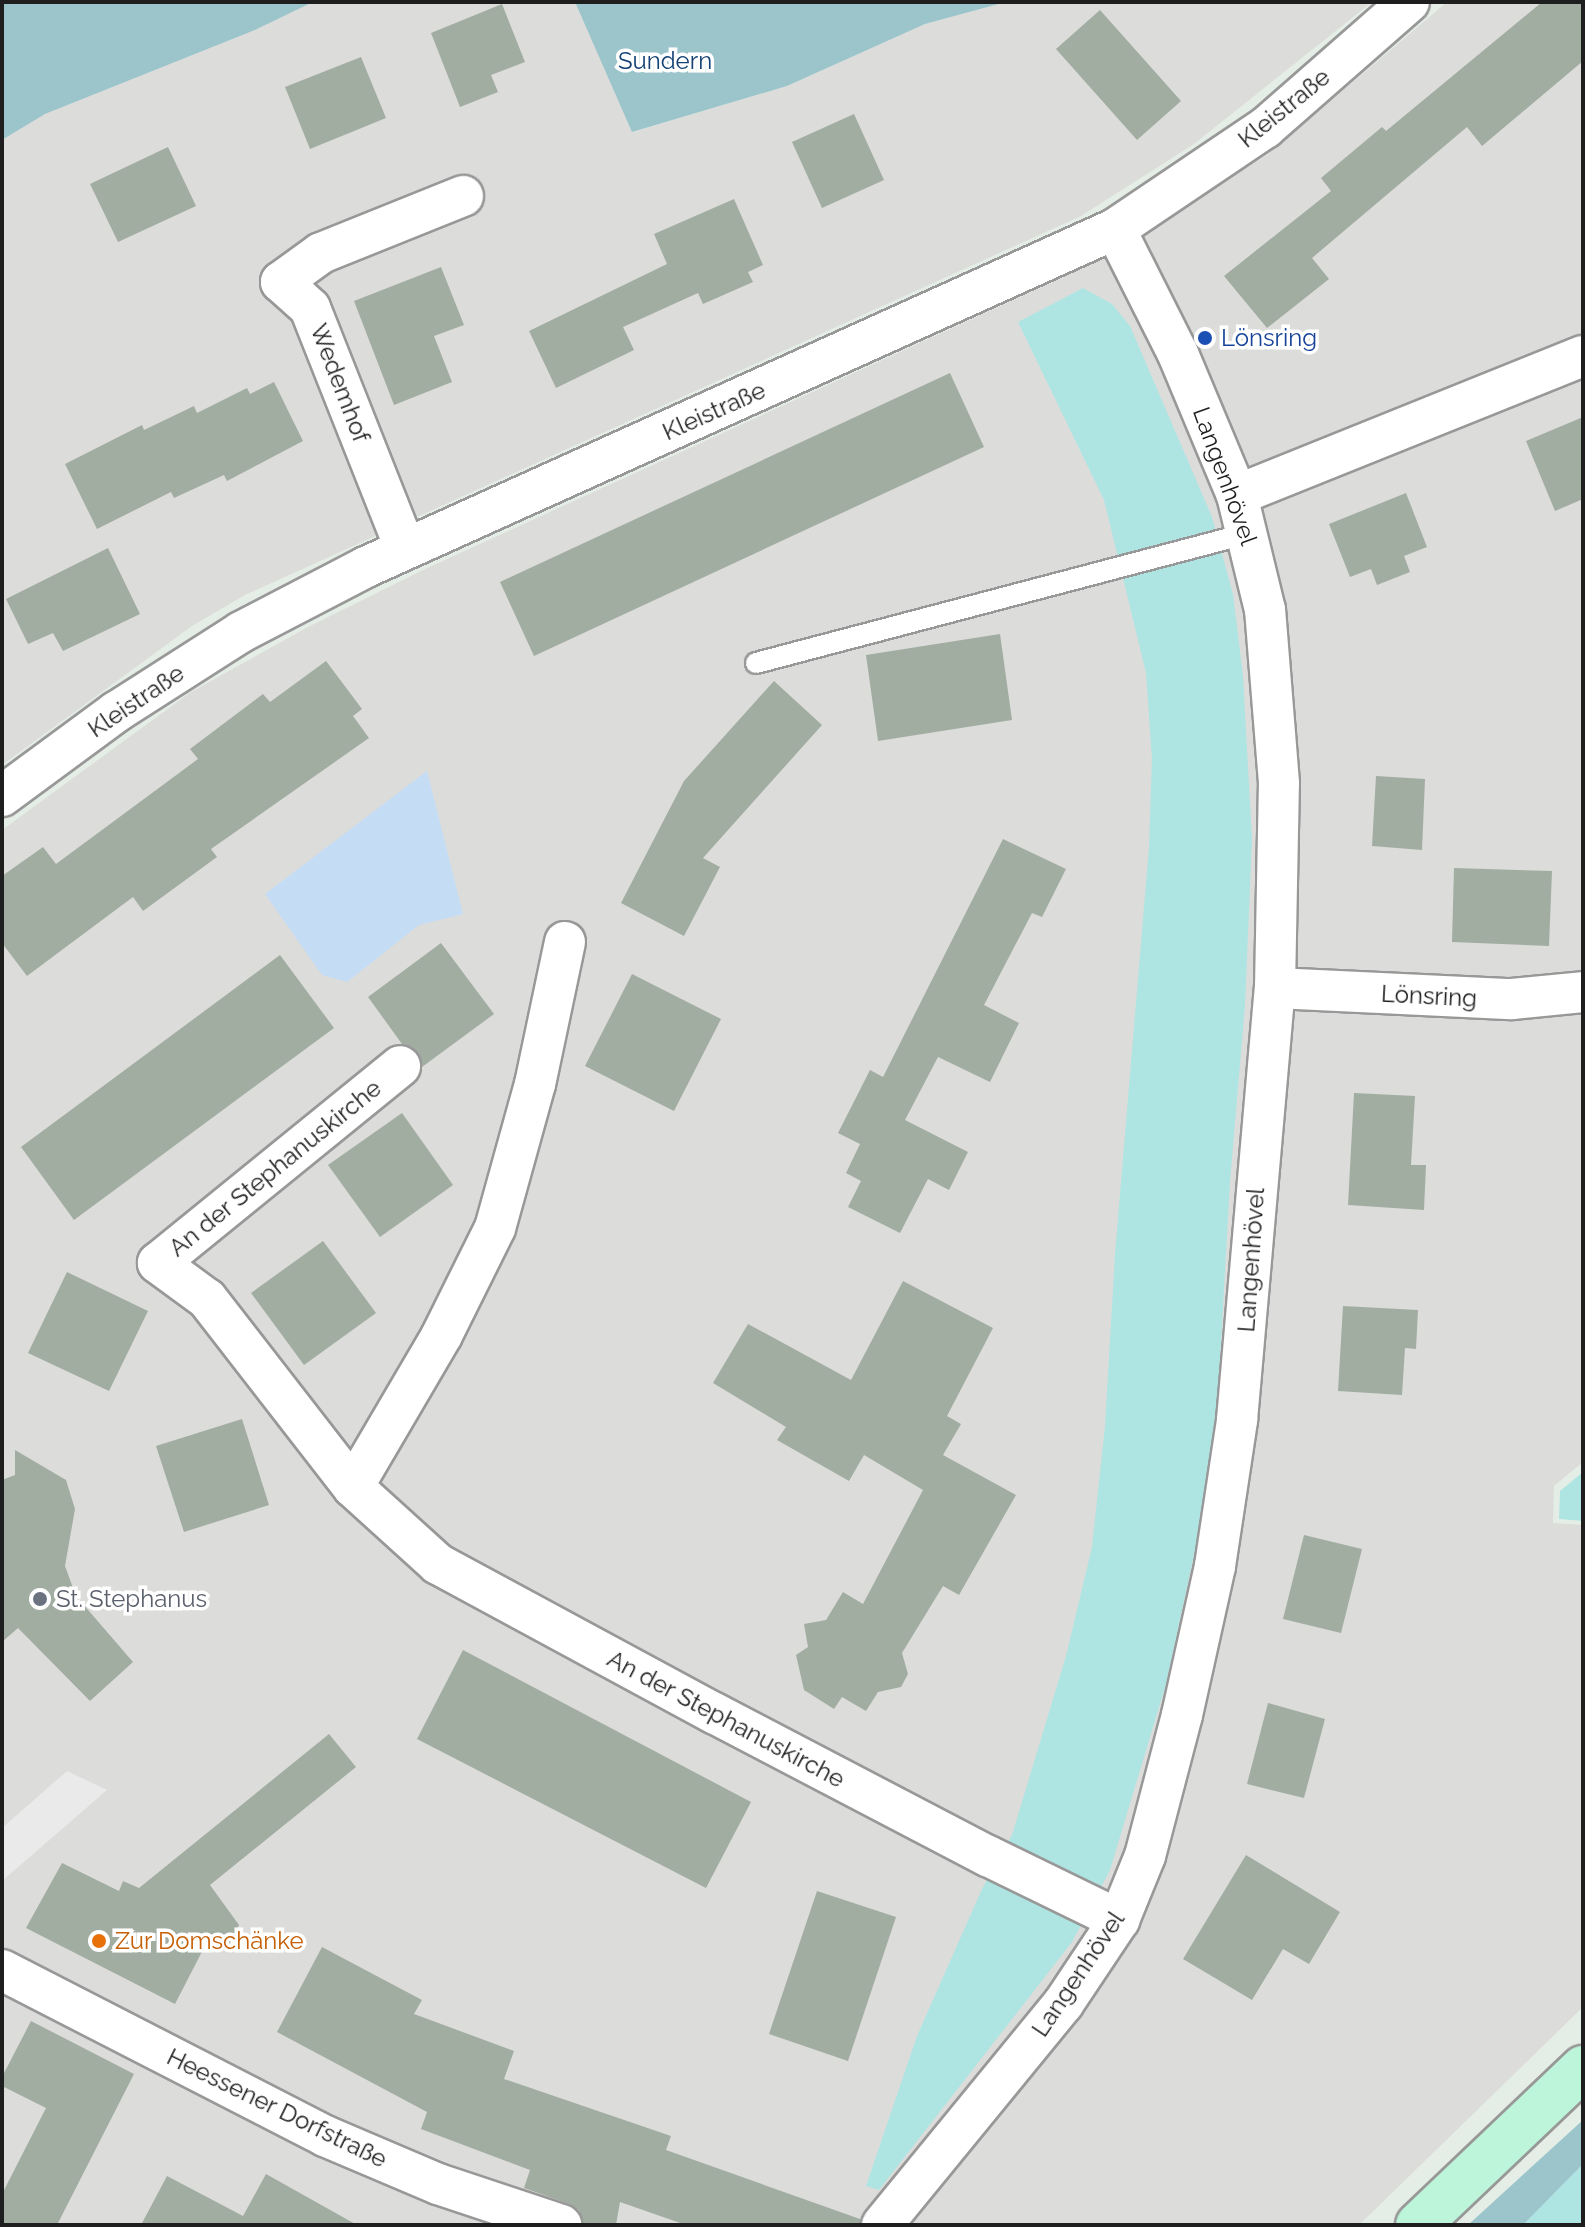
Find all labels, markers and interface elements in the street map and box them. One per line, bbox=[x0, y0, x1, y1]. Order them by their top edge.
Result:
park label: Sundern bbox=[618, 47, 712, 75]
street label: Kleistraße bbox=[1232, 62, 1336, 154]
street label: Wedemhof bbox=[304, 320, 376, 446]
place label: Lönsring bbox=[1221, 324, 1317, 352]
marker: Lönsring bbox=[1196, 329, 1214, 347]
street label: Kleistraße bbox=[658, 376, 770, 446]
street label: Langenhövel bbox=[1187, 403, 1263, 549]
street label: Kleistraße bbox=[82, 658, 190, 744]
street label: Lönsring bbox=[1380, 979, 1478, 1013]
street label: An der Stephanuskirche bbox=[163, 1073, 387, 1263]
street label: Langenhövel bbox=[1232, 1187, 1270, 1333]
place label: St. Stephanus bbox=[56, 1585, 207, 1613]
marker: St. Stephanus bbox=[31, 1590, 49, 1608]
street label: An der Stephanuskirche bbox=[602, 1644, 850, 1794]
street label: Langenhövel bbox=[1026, 1906, 1130, 2042]
place label: Zur Domschänke bbox=[115, 1927, 304, 1955]
marker: Zur Domschänke bbox=[90, 1932, 108, 1950]
street label: Heessener Dorfstraße bbox=[162, 2042, 392, 2174]

